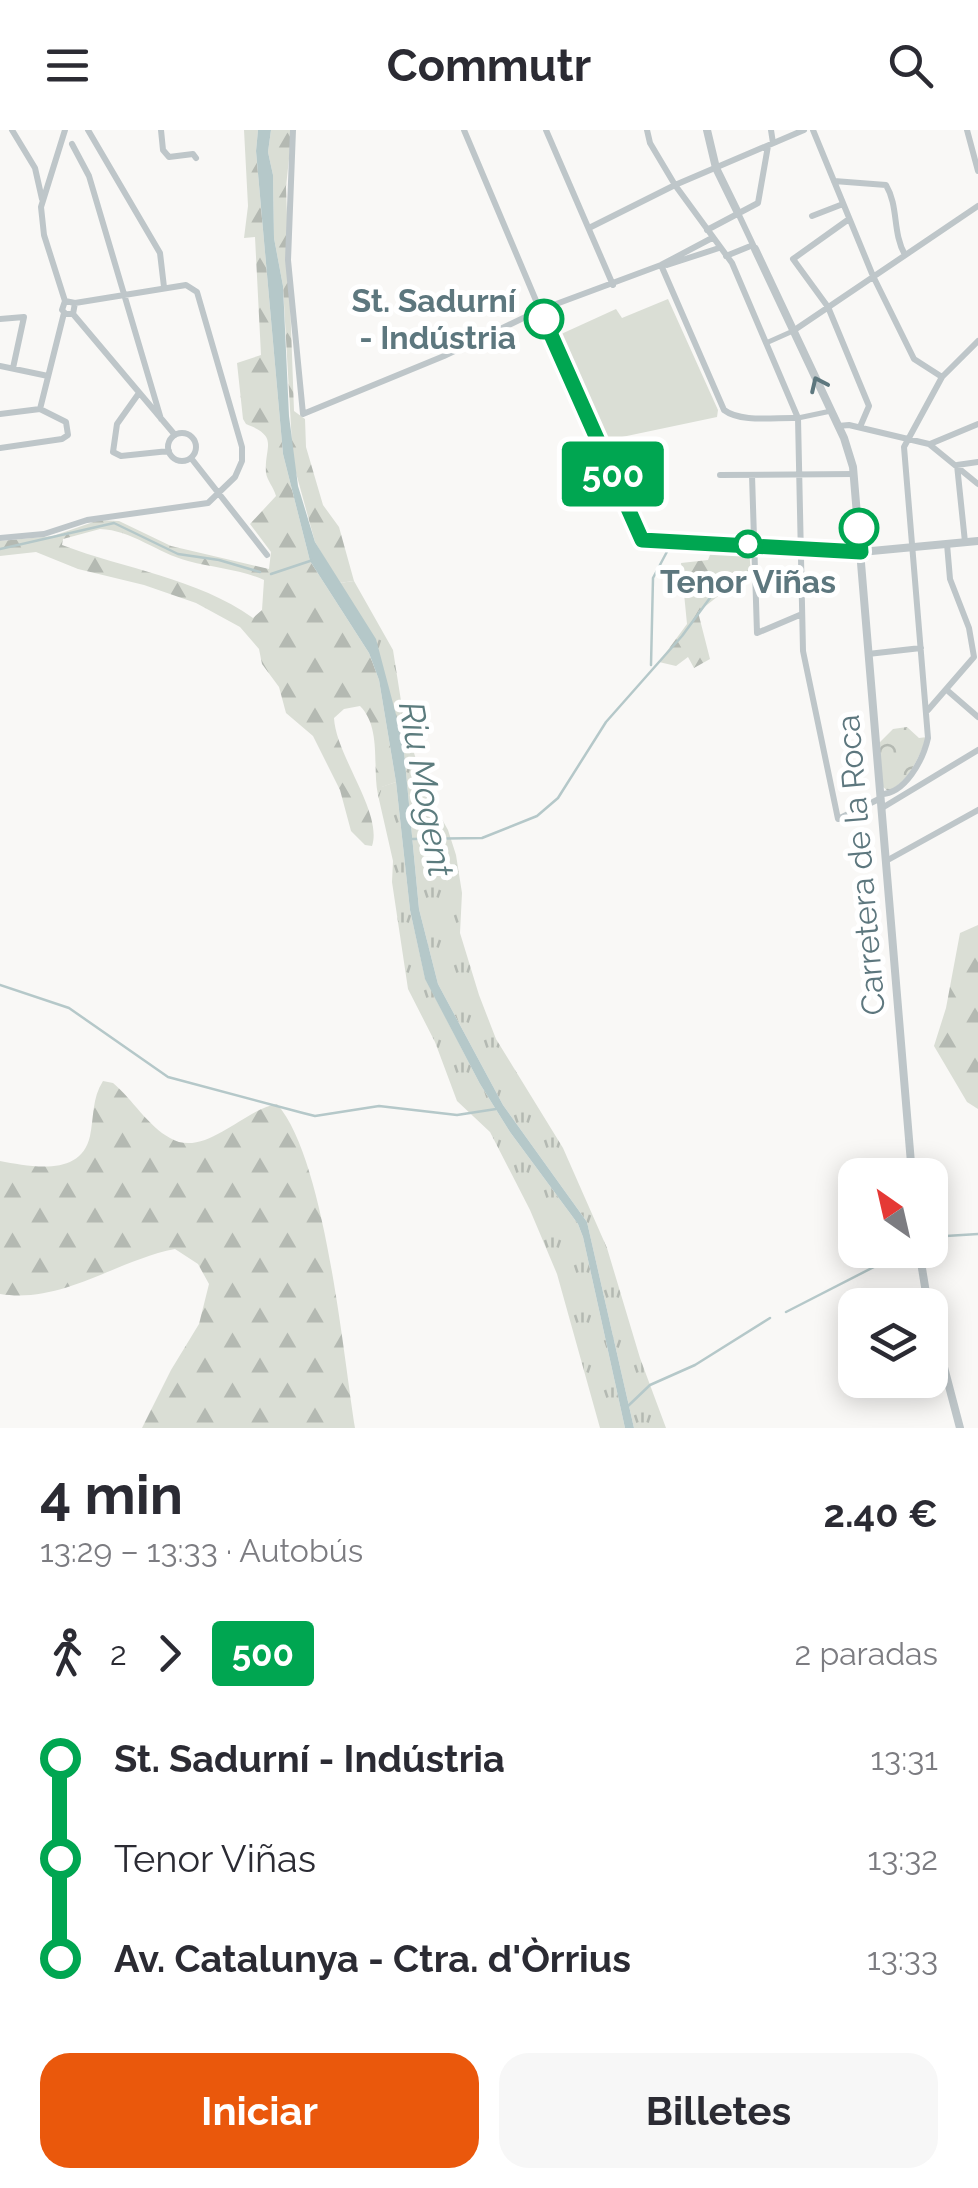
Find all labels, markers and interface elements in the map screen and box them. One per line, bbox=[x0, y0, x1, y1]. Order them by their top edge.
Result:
icon: menu bbox=[40, 38, 95, 93]
icon: search bbox=[883, 38, 938, 93]
text: Commutr bbox=[387, 39, 591, 92]
place label: St. Sadurní - Indústria bbox=[351, 282, 517, 356]
marker: St. Sadurní - Indústria bbox=[525, 300, 563, 338]
one-way arrow bbox=[810, 376, 830, 394]
line badge: 500 bbox=[556, 442, 670, 506]
text: 500 bbox=[582, 454, 644, 495]
unlabelled marker bbox=[840, 509, 878, 547]
marker: Tenor Viñas bbox=[735, 531, 761, 557]
place label: Tenor Viñas bbox=[660, 563, 836, 600]
water label: Riu Mogent bbox=[391, 698, 462, 880]
street label: Carretera de la Roca bbox=[829, 713, 892, 1017]
north arrow bbox=[838, 1158, 948, 1268]
map controls bbox=[838, 1158, 948, 1398]
button: layers bbox=[838, 1288, 948, 1398]
text: 4 min bbox=[40, 1462, 183, 1527]
text: 2.40 € bbox=[824, 1491, 938, 1536]
text: 13:29 – 13:33 · Autobús bbox=[40, 1532, 363, 1569]
icon: walk bbox=[40, 1626, 95, 1681]
icon: forward bbox=[142, 1626, 197, 1681]
text: 500 bbox=[232, 1633, 294, 1674]
text: 2 bbox=[110, 1635, 127, 1672]
text: 2 paradas bbox=[795, 1635, 938, 1672]
text: St. Sadurní - Indústria bbox=[114, 1736, 505, 1781]
text: 13:31 bbox=[870, 1740, 938, 1777]
text: Tenor Viñas bbox=[114, 1836, 316, 1881]
text: 13:32 bbox=[867, 1840, 938, 1877]
text: Av. Catalunya - Ctra. d'Òrrius bbox=[114, 1936, 631, 1981]
text: 13:33 bbox=[867, 1940, 938, 1977]
button: Iniciar bbox=[40, 2053, 479, 2168]
button: Billetes bbox=[499, 2053, 938, 2168]

